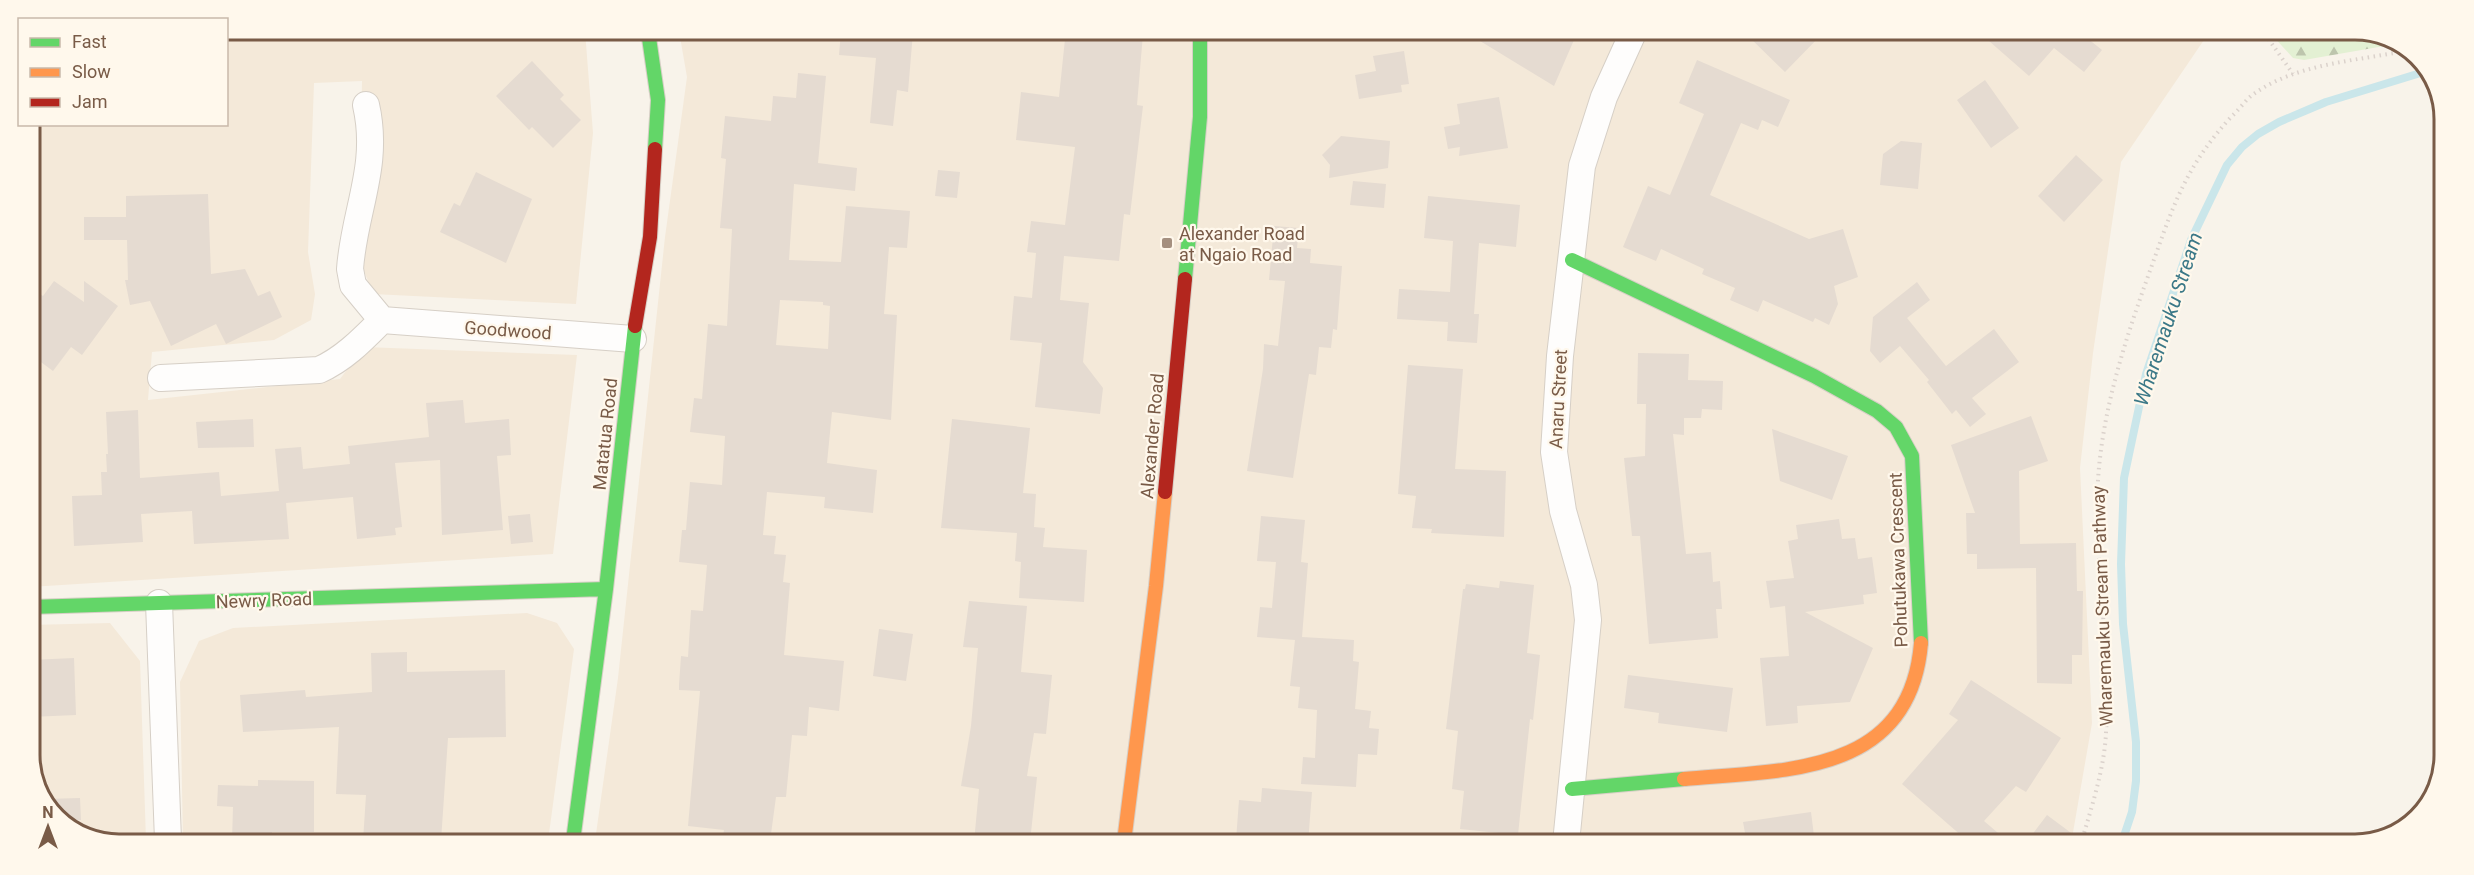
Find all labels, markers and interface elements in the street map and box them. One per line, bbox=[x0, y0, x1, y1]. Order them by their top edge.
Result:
legend bbox=[18, 18, 228, 126]
text: Fast bbox=[72, 31, 107, 52]
text: Slow bbox=[72, 61, 111, 82]
text: Jam bbox=[72, 91, 108, 112]
place label: Alexander Road at Ngaio Road bbox=[1179, 223, 1305, 265]
water label: Wharemauku Stream bbox=[2129, 229, 2207, 409]
marker: Alexander Road at Ngaio Road bbox=[1160, 236, 1174, 250]
street label: Goodwood bbox=[464, 316, 552, 344]
street label: Anaru Street bbox=[1545, 349, 1571, 449]
street label: Alexander Road bbox=[1136, 372, 1168, 500]
street label: Matatua Road bbox=[589, 377, 621, 491]
street label: Pohutukawa Crescent bbox=[1884, 472, 1912, 648]
street label: Wharemauku Stream Pathway bbox=[2087, 485, 2117, 727]
street label: Newry Road bbox=[215, 588, 313, 612]
north arrow bbox=[18, 797, 78, 857]
text: N bbox=[42, 803, 54, 822]

